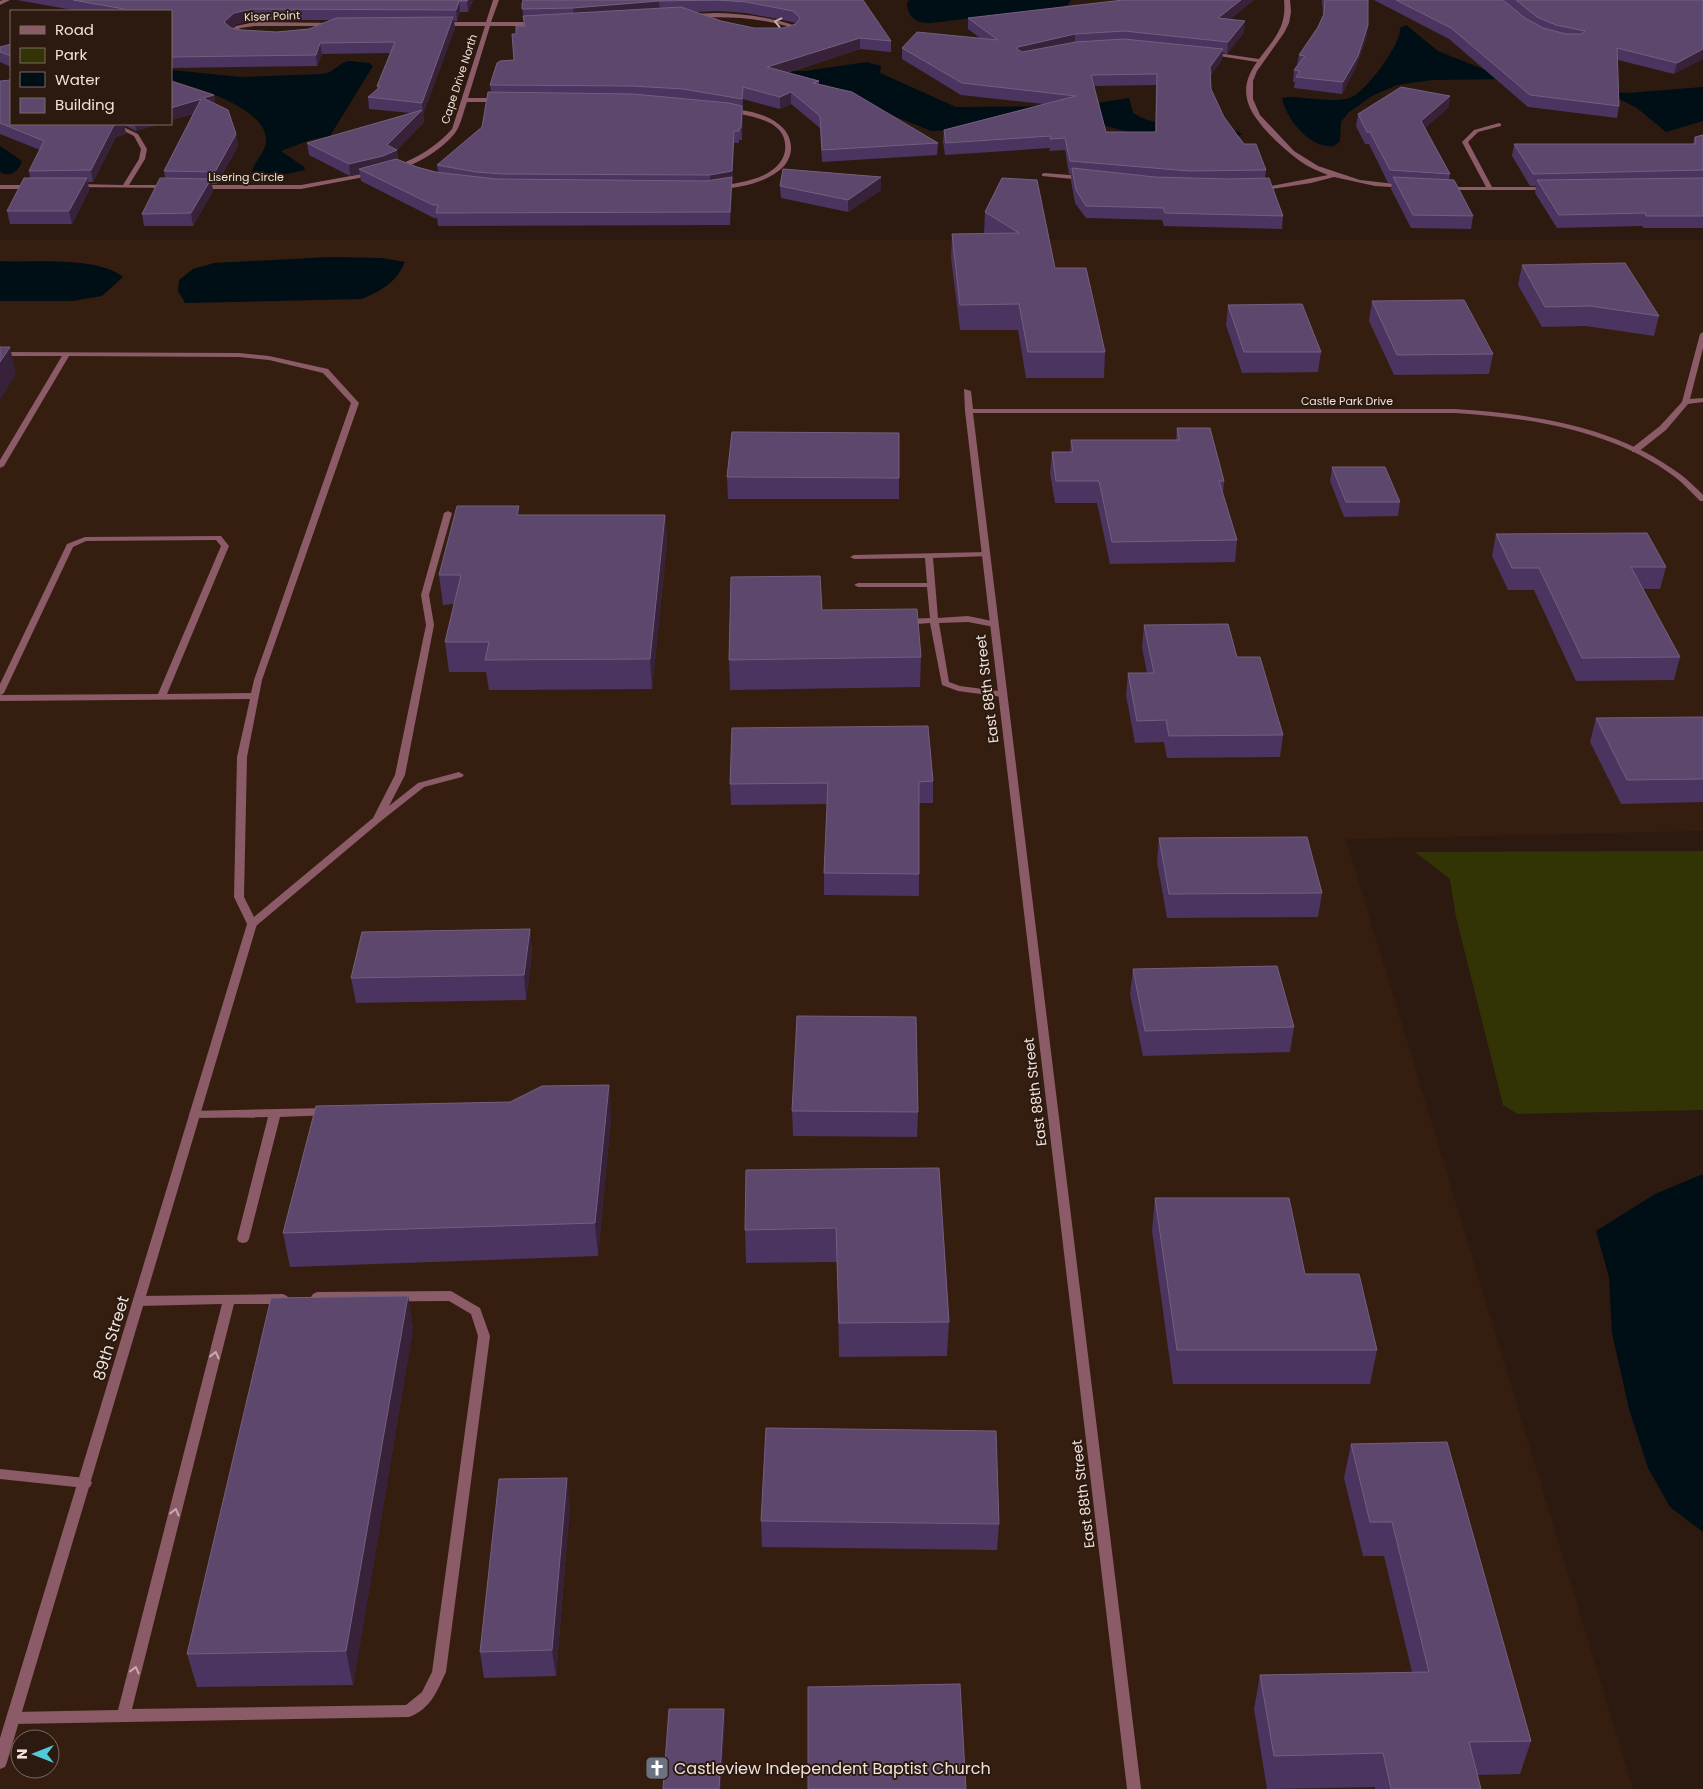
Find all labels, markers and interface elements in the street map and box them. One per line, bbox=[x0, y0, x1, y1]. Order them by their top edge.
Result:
street label: Kiser Point bbox=[244, 7, 300, 25]
legend bbox=[10, 10, 172, 125]
one-way arrow bbox=[774, 17, 783, 28]
text: Road bbox=[55, 19, 94, 40]
street label: Cape Drive North bbox=[437, 32, 481, 126]
text: Park bbox=[55, 44, 87, 65]
text: Water bbox=[55, 69, 101, 90]
text: Building bbox=[55, 94, 115, 115]
street label: Lisering Circle bbox=[208, 169, 284, 185]
street label: Castle Park Drive bbox=[1301, 393, 1393, 409]
street label: East 88th Street bbox=[970, 634, 1004, 744]
street label: East 88th Street bbox=[1018, 1037, 1052, 1147]
street label: 89th Street bbox=[87, 1293, 135, 1383]
one-way arrow bbox=[209, 1350, 220, 1359]
street label: East 88th Street bbox=[1066, 1439, 1100, 1549]
one-way arrow bbox=[169, 1508, 180, 1517]
one-way arrow bbox=[129, 1666, 139, 1674]
north arrow bbox=[10, 1729, 60, 1779]
text: N bbox=[12, 1749, 32, 1759]
church icon: Castleview Independent Baptist Church bbox=[644, 1755, 670, 1781]
place label: Castleview Independent Baptist Church bbox=[674, 1757, 991, 1780]

